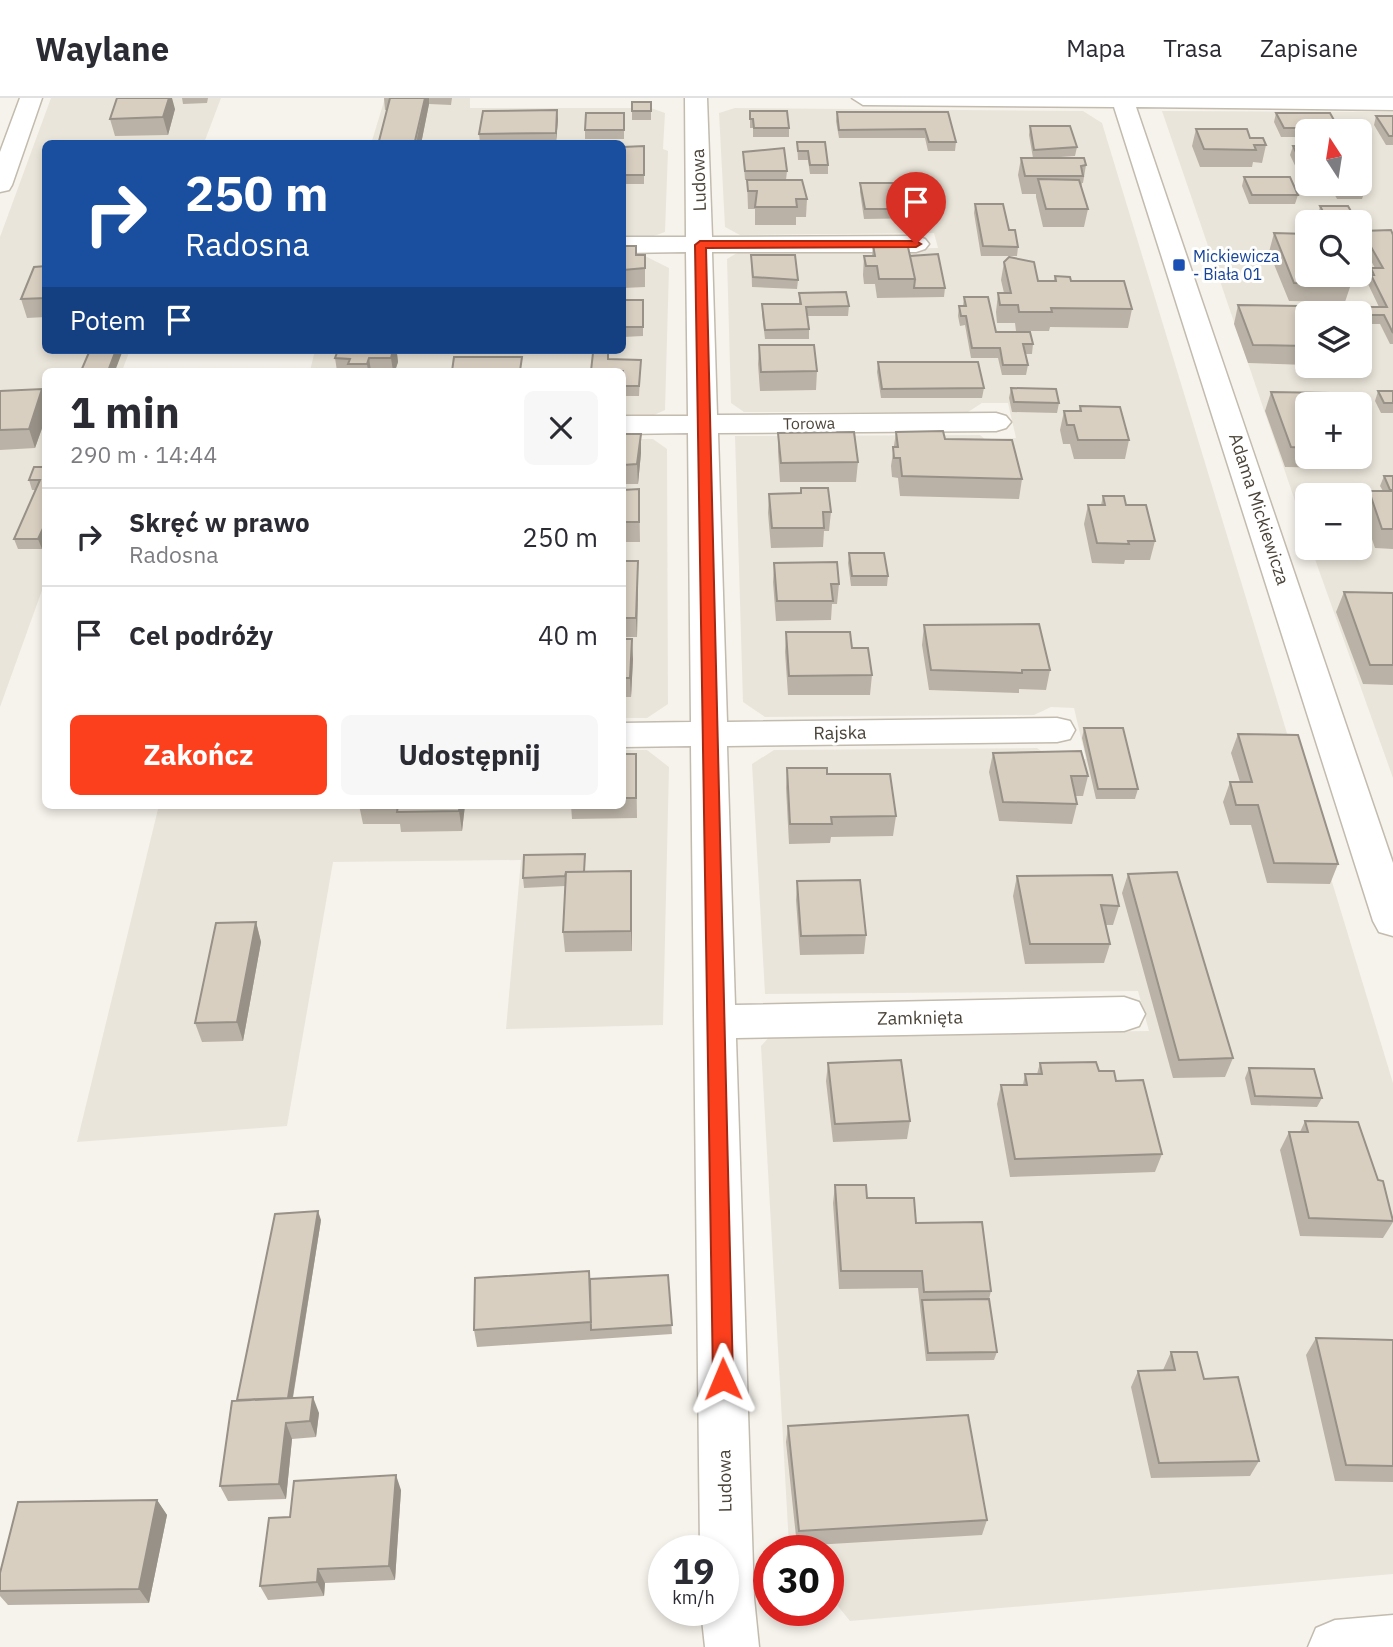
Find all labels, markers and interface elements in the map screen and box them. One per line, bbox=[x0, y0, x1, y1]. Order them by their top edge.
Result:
text: Waylane bbox=[35, 27, 169, 70]
text: Mapa bbox=[1066, 32, 1125, 64]
text: Trasa bbox=[1163, 32, 1222, 64]
text: Zapisane bbox=[1260, 32, 1358, 64]
north arrow bbox=[1295, 119, 1372, 196]
map controls bbox=[1295, 119, 1372, 560]
street label: Ludowa bbox=[686, 148, 711, 212]
text: 250 m bbox=[185, 161, 329, 224]
icon: right bbox=[70, 168, 161, 259]
pin bbox=[886, 172, 946, 244]
icon: arrive bbox=[897, 183, 935, 221]
button: search bbox=[1295, 210, 1372, 287]
text: Radosna bbox=[185, 223, 310, 265]
place label: Mickiewicza - Biała 01 bbox=[1193, 246, 1280, 284]
marker: Mickiewicza - Biała 01 bbox=[1171, 257, 1187, 273]
icon: arrive bbox=[160, 301, 198, 339]
button: layers bbox=[1295, 301, 1372, 378]
text: Potem bbox=[70, 303, 146, 337]
text: 1 min bbox=[70, 385, 180, 440]
button: close bbox=[524, 391, 598, 465]
button: + bbox=[1295, 392, 1372, 469]
street label: Torowa bbox=[783, 413, 836, 433]
street label: Adama Mickiewicza bbox=[1224, 430, 1295, 588]
text: 290 m · 14:44 bbox=[70, 439, 217, 469]
button: − bbox=[1295, 483, 1372, 560]
text: Skręć w prawo bbox=[129, 505, 310, 539]
icon: right bbox=[70, 518, 108, 556]
text: 250 m bbox=[522, 520, 598, 554]
text: Radosna bbox=[129, 539, 219, 569]
icon: arrive bbox=[70, 616, 108, 654]
text: Cel podróży bbox=[129, 618, 273, 652]
text: 40 m bbox=[538, 618, 598, 652]
button: Zakończ bbox=[70, 715, 327, 795]
button: Udostępnij bbox=[341, 715, 598, 795]
street label: Rajska bbox=[813, 721, 867, 744]
street label: Zamknięta bbox=[877, 1005, 963, 1030]
position arrow bbox=[686, 1342, 760, 1416]
street label: Ludowa bbox=[712, 1449, 737, 1513]
speed limit sign: 30 bbox=[753, 1535, 844, 1626]
text: 19 bbox=[672, 1548, 715, 1594]
text: km/h bbox=[672, 1586, 715, 1609]

